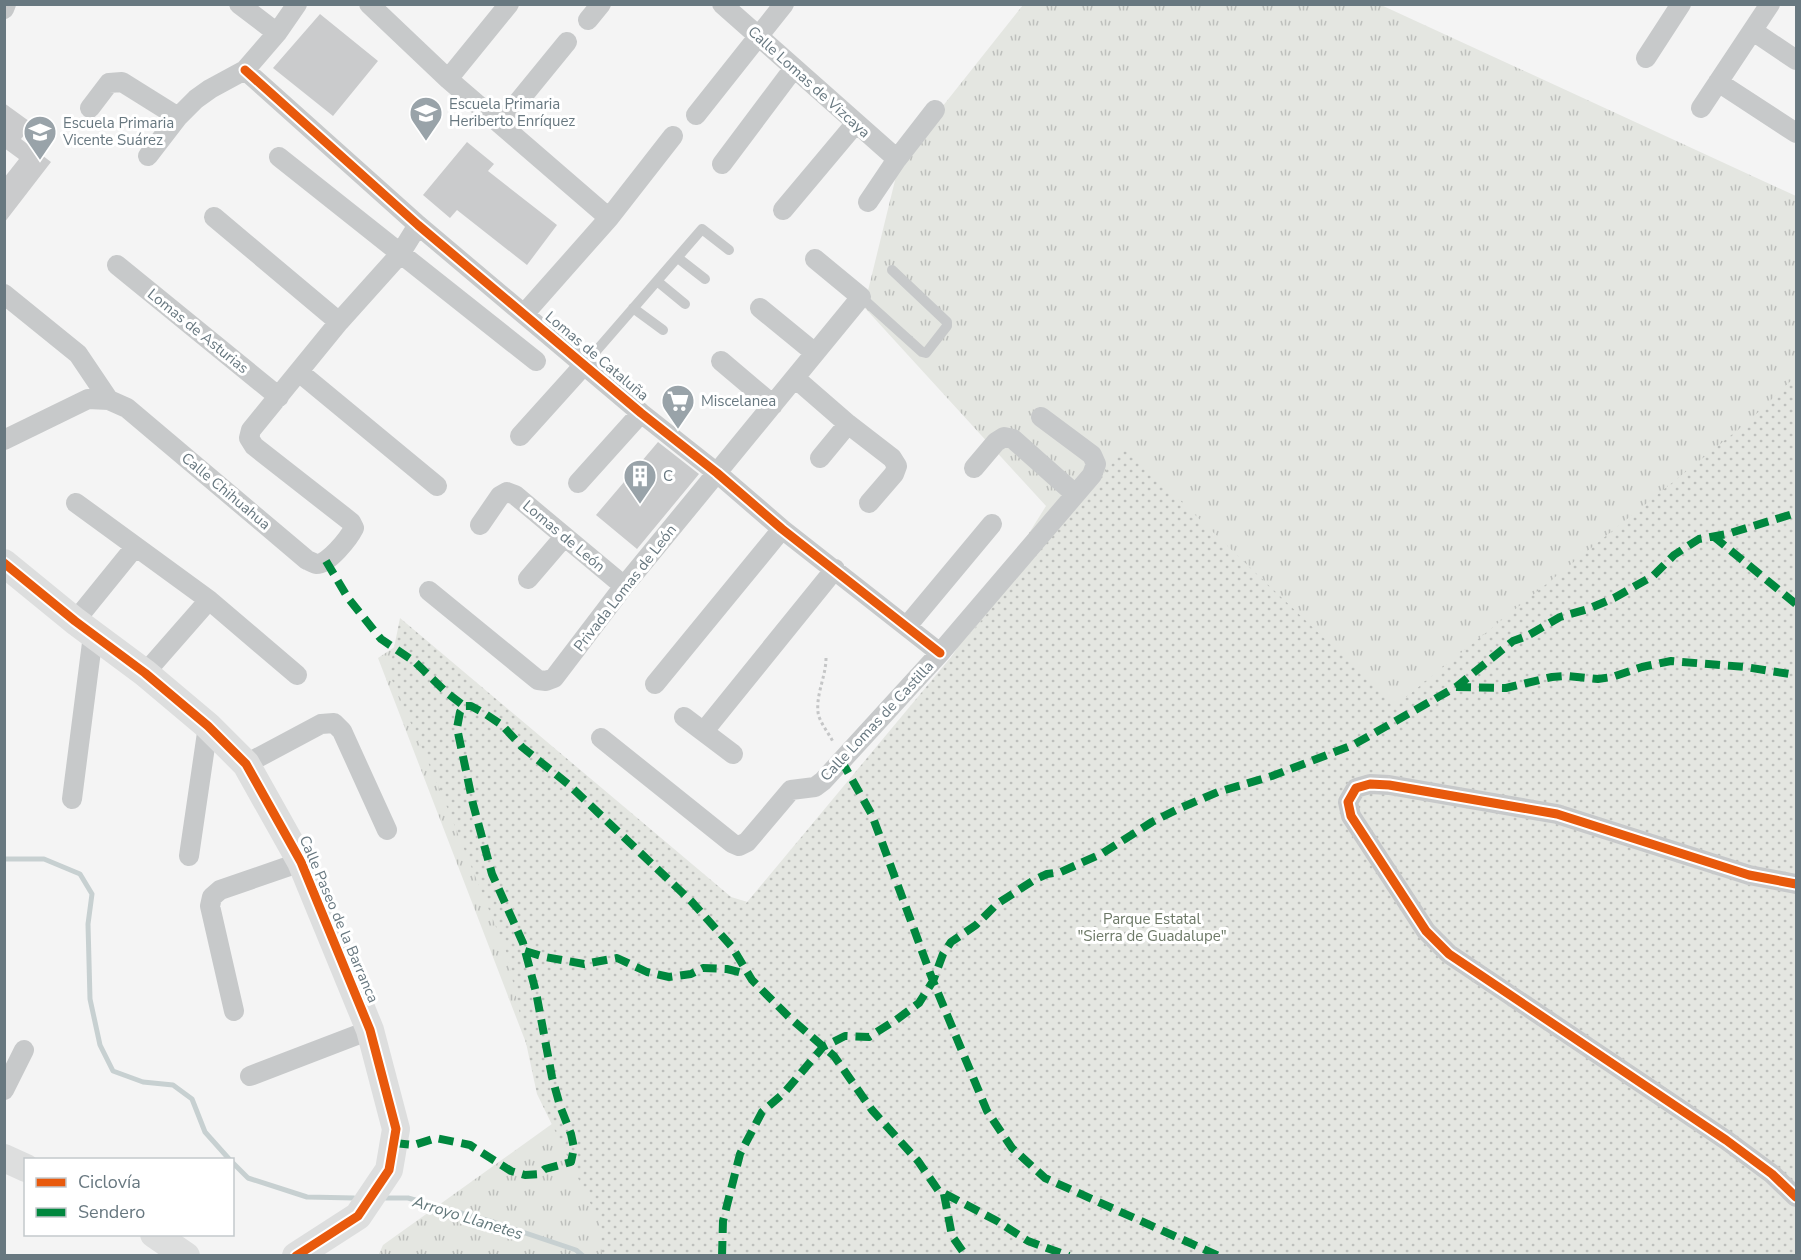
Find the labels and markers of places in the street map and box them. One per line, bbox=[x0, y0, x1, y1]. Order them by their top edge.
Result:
place label: Escuela Primaria Heriberto Enríquez bbox=[449, 94, 575, 131]
school or university icon: Escuela Primaria Heriberto Enríquez bbox=[408, 95, 444, 142]
place label: Escuela Primaria Vicente Suárez bbox=[62, 113, 174, 150]
school or university icon: Escuela Primaria Vicente Suárez bbox=[22, 114, 58, 161]
supermarket icon: Miscelanea bbox=[660, 383, 696, 430]
place label: Miscelanea bbox=[701, 391, 776, 411]
building icon: C bbox=[622, 458, 658, 505]
place label: C bbox=[663, 466, 673, 486]

